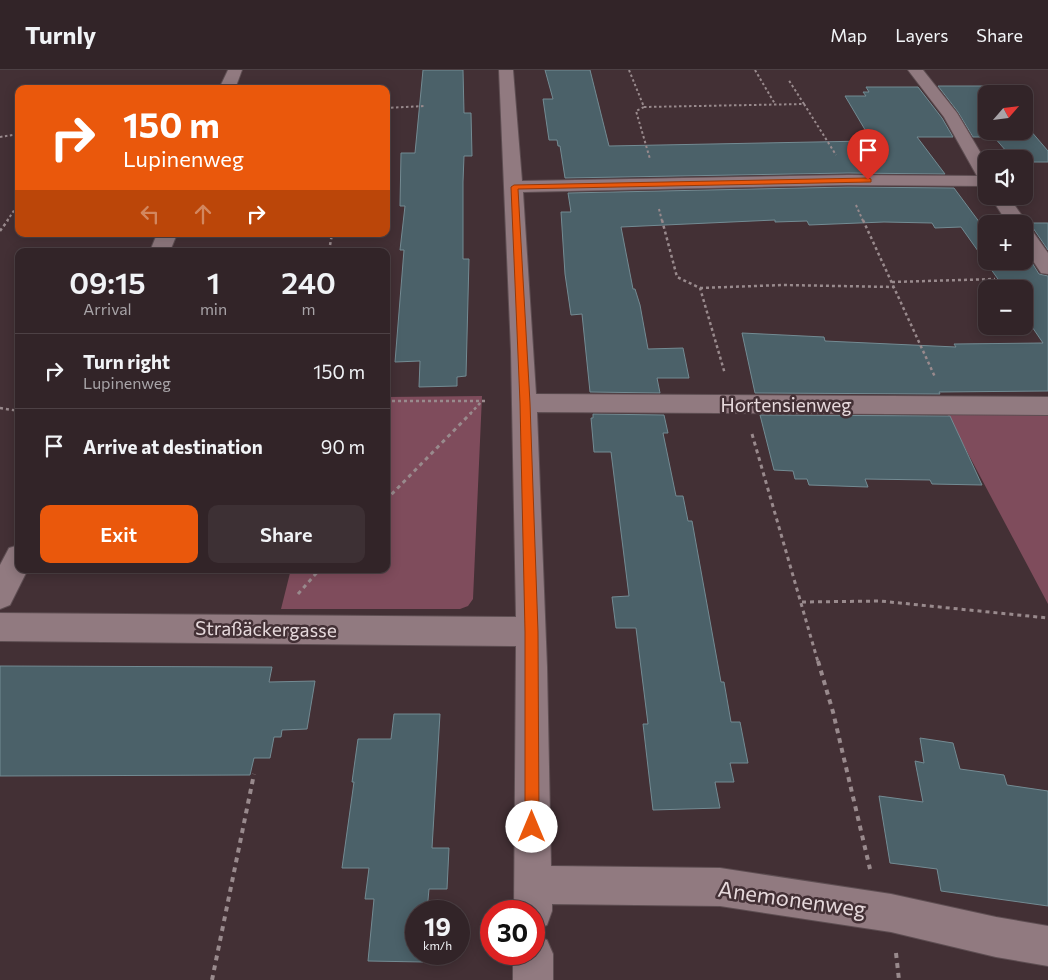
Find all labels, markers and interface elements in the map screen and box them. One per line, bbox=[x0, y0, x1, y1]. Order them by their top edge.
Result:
text: Turnly bbox=[25, 20, 96, 49]
text: Map bbox=[830, 24, 867, 46]
text: Layers bbox=[895, 24, 948, 46]
text: Share bbox=[976, 24, 1023, 46]
north arrow bbox=[978, 85, 1032, 140]
map controls bbox=[978, 85, 1033, 335]
text: 150 m bbox=[123, 102, 220, 145]
icon: right bbox=[40, 105, 105, 170]
pin bbox=[847, 129, 889, 180]
icon: arrive bbox=[854, 136, 882, 164]
text: Lupinenweg bbox=[123, 145, 244, 172]
button: sound bbox=[978, 150, 1033, 205]
icon: left bbox=[136, 200, 164, 228]
icon: ahead bbox=[189, 200, 217, 228]
icon: right bbox=[242, 200, 270, 228]
button: + bbox=[978, 215, 1033, 270]
text: 09:15 bbox=[69, 263, 146, 300]
text: 1 bbox=[207, 263, 220, 300]
text: 240 bbox=[281, 263, 336, 300]
button: − bbox=[978, 280, 1033, 335]
text: Arrival bbox=[83, 299, 132, 318]
text: min bbox=[200, 299, 227, 318]
text: m bbox=[302, 299, 316, 318]
text: Turn right bbox=[83, 350, 170, 373]
icon: right bbox=[40, 357, 68, 385]
text: 150 m bbox=[313, 360, 365, 383]
text: Lupinenweg bbox=[83, 373, 171, 392]
street label: Hortensienweg bbox=[720, 393, 852, 416]
icon: arrive bbox=[40, 432, 68, 460]
text: Arrive at destination bbox=[83, 435, 263, 458]
text: 90 m bbox=[321, 435, 365, 458]
button: Exit bbox=[40, 505, 198, 563]
button: Share bbox=[208, 505, 365, 563]
street label: Straßäckergasse bbox=[195, 616, 337, 641]
position arrow bbox=[505, 800, 557, 852]
street label: Anemonenweg bbox=[716, 875, 868, 922]
speed limit sign: 30 bbox=[480, 900, 545, 965]
text: 19 bbox=[424, 911, 451, 941]
text: km/h bbox=[423, 938, 452, 952]

